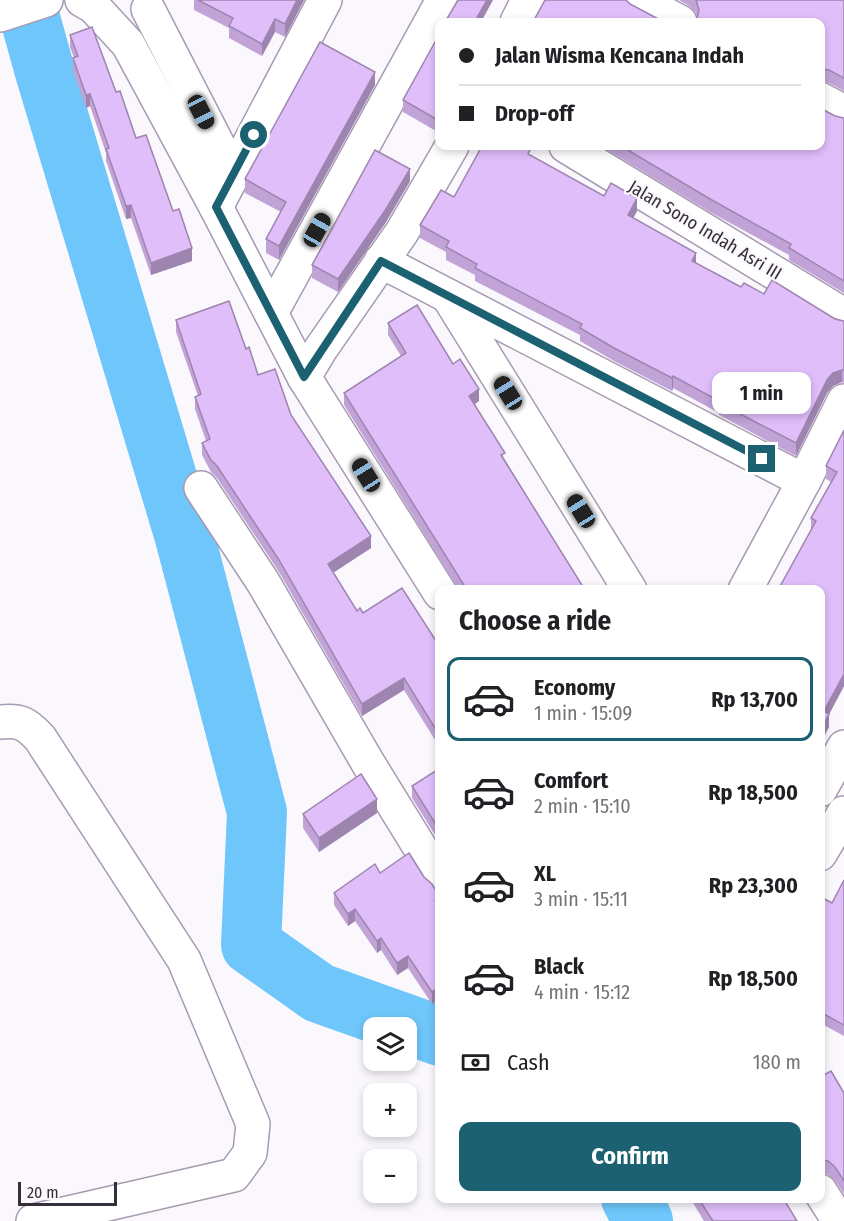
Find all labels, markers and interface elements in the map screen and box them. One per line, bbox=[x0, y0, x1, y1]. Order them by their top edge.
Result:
text: Jalan Wisma Kencana Indah bbox=[495, 42, 744, 69]
car bbox=[185, 92, 217, 132]
text: Drop-off bbox=[495, 100, 574, 127]
route start bbox=[240, 121, 267, 148]
street label: Jalan Sono Indah Asri III bbox=[624, 175, 786, 285]
car bbox=[300, 210, 334, 250]
callout: 1 min bbox=[712, 372, 812, 414]
car bbox=[491, 373, 525, 413]
text: 1 min bbox=[740, 381, 783, 405]
route end bbox=[748, 445, 775, 472]
car bbox=[349, 455, 383, 495]
car bbox=[564, 491, 598, 531]
text: Choose a ride bbox=[459, 605, 611, 637]
icon: car bbox=[462, 672, 516, 726]
text: Economy bbox=[534, 674, 615, 701]
text: Rp 13,700 bbox=[711, 686, 798, 713]
text: 1 min · 15:09 bbox=[534, 701, 632, 725]
icon: car bbox=[462, 765, 516, 819]
text: Comfort bbox=[534, 767, 608, 794]
text: Rp 18,500 bbox=[708, 779, 798, 806]
text: 2 min · 15:10 bbox=[534, 794, 631, 818]
icon: car bbox=[462, 858, 516, 912]
text: XL bbox=[534, 860, 556, 887]
text: Rp 23,300 bbox=[709, 872, 798, 899]
text: 3 min · 15:11 bbox=[534, 887, 628, 911]
icon: car bbox=[462, 951, 516, 1005]
text: Black bbox=[534, 953, 584, 980]
text: Rp 18,500 bbox=[708, 965, 798, 992]
text: 4 min · 15:12 bbox=[534, 980, 630, 1004]
map controls bbox=[363, 1017, 417, 1203]
button: layers bbox=[363, 1017, 417, 1071]
icon: cash bbox=[459, 1046, 492, 1079]
text: Cash bbox=[507, 1049, 550, 1076]
text: 180 m bbox=[753, 1050, 801, 1074]
button: + bbox=[363, 1083, 417, 1137]
button: Confirm bbox=[459, 1122, 801, 1191]
button: − bbox=[363, 1149, 417, 1203]
scale bar bbox=[18, 1179, 117, 1206]
text: 20 m bbox=[27, 1183, 58, 1202]

